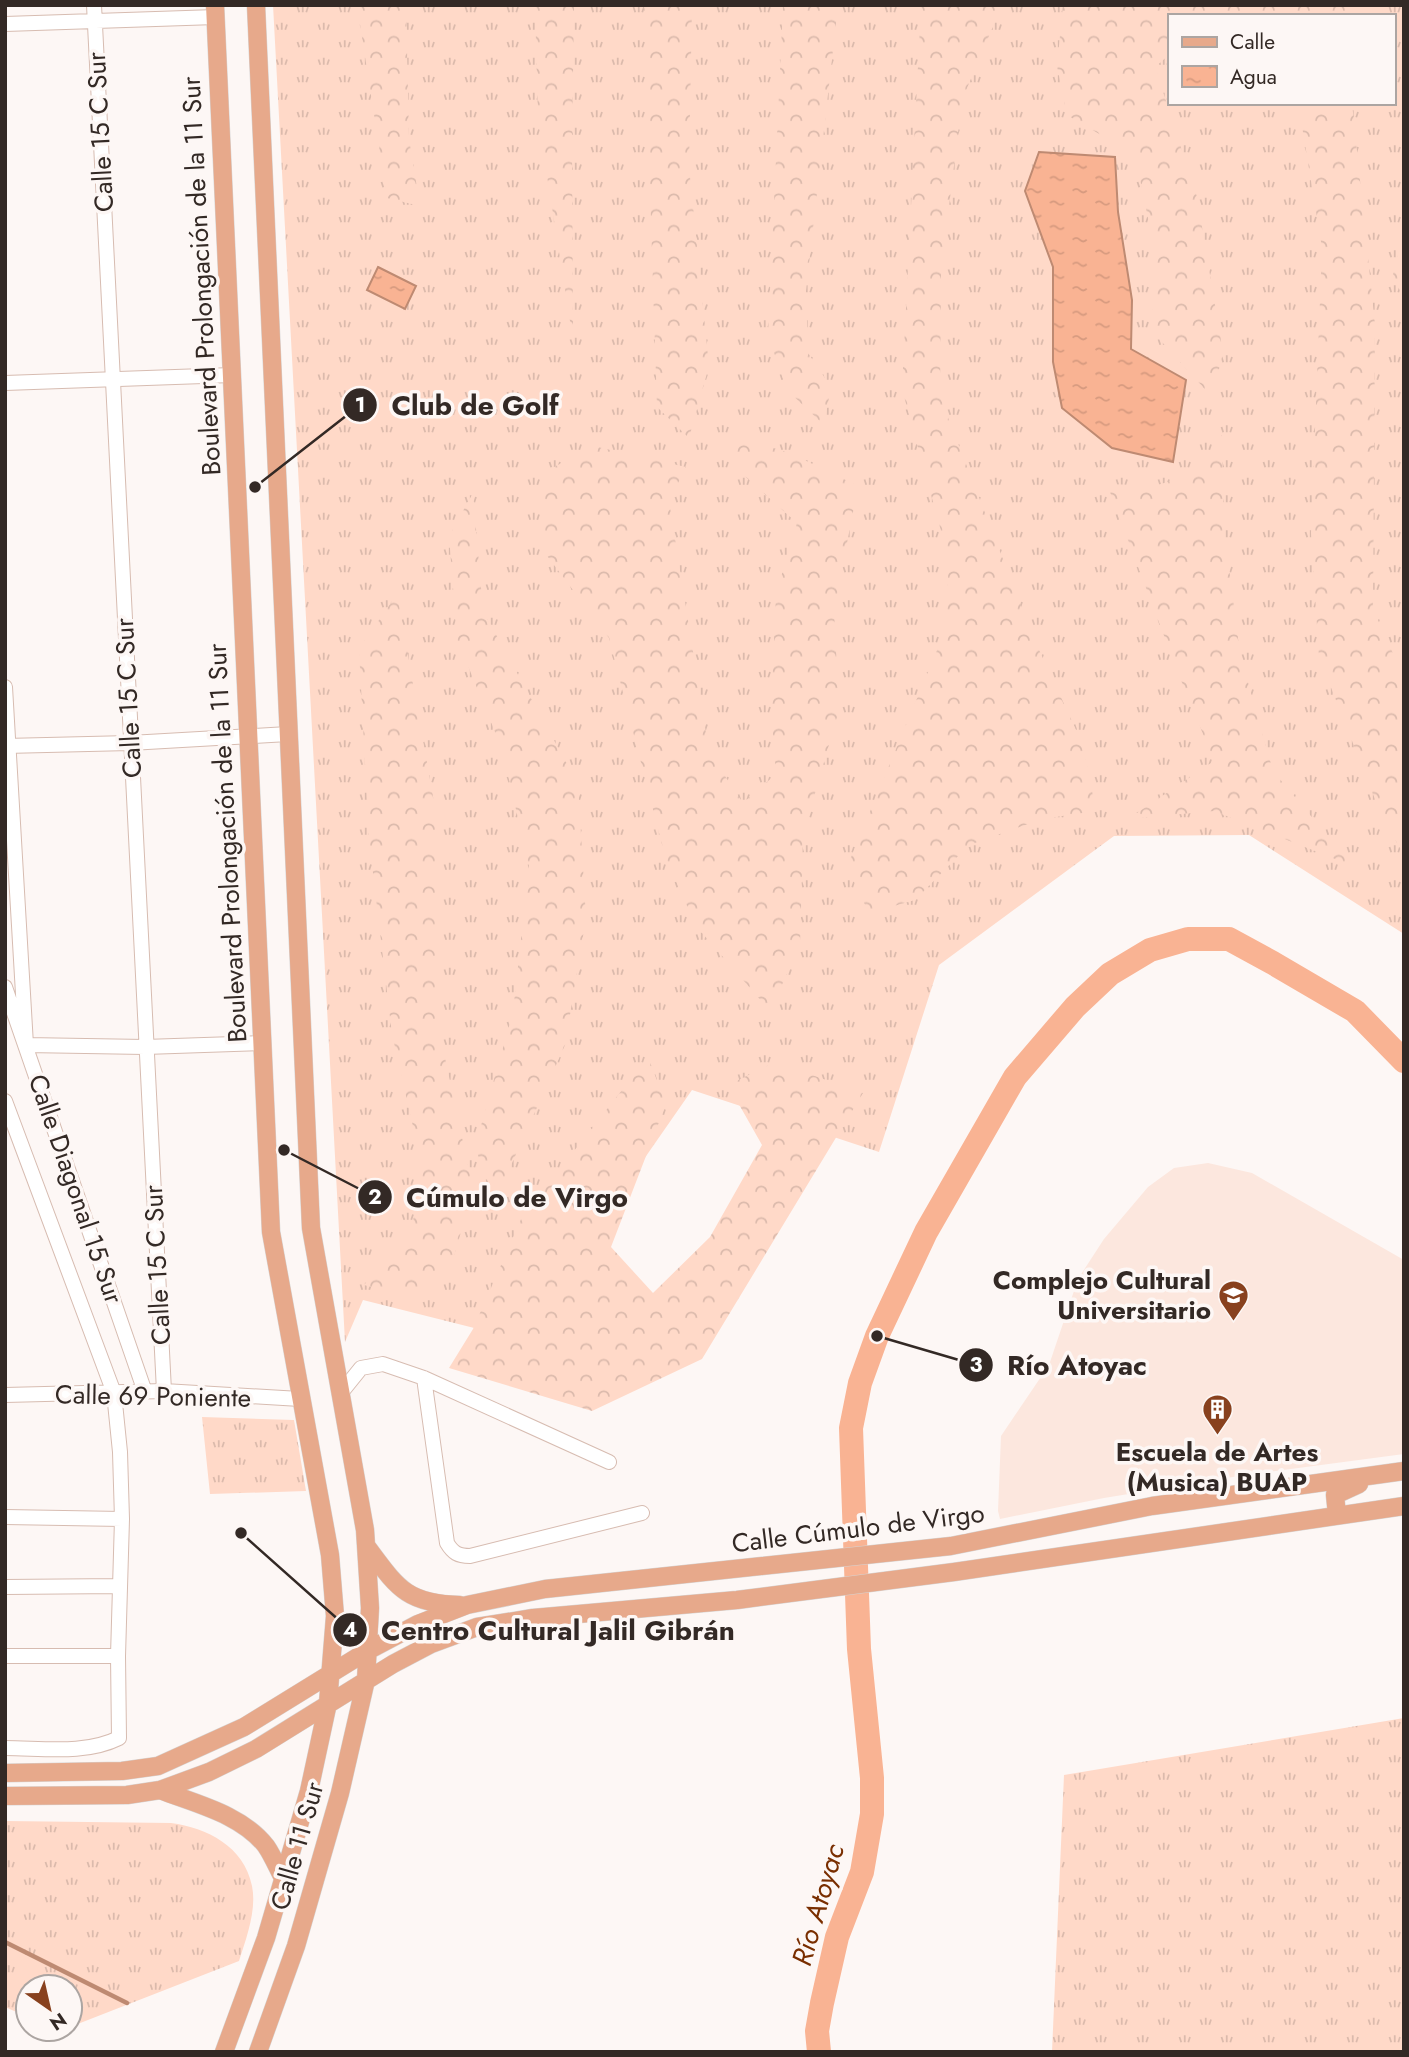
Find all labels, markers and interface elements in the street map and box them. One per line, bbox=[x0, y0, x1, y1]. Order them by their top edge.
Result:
legend bbox=[1168, 14, 1395, 105]
text: Calle bbox=[1230, 27, 1275, 57]
street label: Calle 15 C Sur bbox=[77, 51, 123, 213]
text: Agua bbox=[1230, 62, 1277, 92]
street label: Boulevard Prolongación de la 11 Sur bbox=[172, 75, 230, 477]
callout: Club de Golf bbox=[342, 380, 572, 429]
text: Club de Golf bbox=[391, 385, 560, 426]
text: 1 bbox=[355, 390, 365, 420]
street label: Calle 15 C Sur bbox=[105, 617, 151, 779]
street label: Boulevard Prolongación de la 11 Sur bbox=[198, 642, 256, 1044]
street label: Calle Diagonal 15 Sur bbox=[19, 1069, 133, 1309]
callout: Cúmulo de Virgo bbox=[357, 1173, 642, 1222]
text: Cúmulo de Virgo bbox=[406, 1177, 628, 1218]
text: 2 bbox=[368, 1182, 382, 1212]
street label: Calle 15 C Sur bbox=[134, 1184, 180, 1346]
place label: Complejo Cultural Universitario bbox=[993, 1261, 1211, 1329]
school or university icon: Complejo Cultural Universitario bbox=[1217, 1278, 1251, 1322]
callout: Río Atoyac bbox=[958, 1340, 1161, 1389]
text: Río Atoyac bbox=[1007, 1345, 1147, 1386]
text: 3 bbox=[969, 1350, 983, 1380]
street label: Calle 69 Poniente bbox=[55, 1375, 251, 1417]
building icon: Escuela de Artes (Musica) BUAP bbox=[1200, 1392, 1234, 1436]
place label: Escuela de Artes (Musica) BUAP bbox=[1116, 1433, 1318, 1501]
street label: Calle Cúmulo de Virgo bbox=[729, 1494, 987, 1562]
callout: Centro Cultural Jalil Gibrán bbox=[332, 1606, 749, 1655]
text: Centro Cultural Jalil Gibrán bbox=[381, 1610, 735, 1651]
text: 4 bbox=[343, 1615, 357, 1645]
street label: Calle 11 Sur bbox=[261, 1777, 333, 1914]
water label: Río Atoyac bbox=[781, 1839, 855, 1971]
north arrow bbox=[14, 1973, 84, 2043]
text: N bbox=[44, 2006, 72, 2037]

